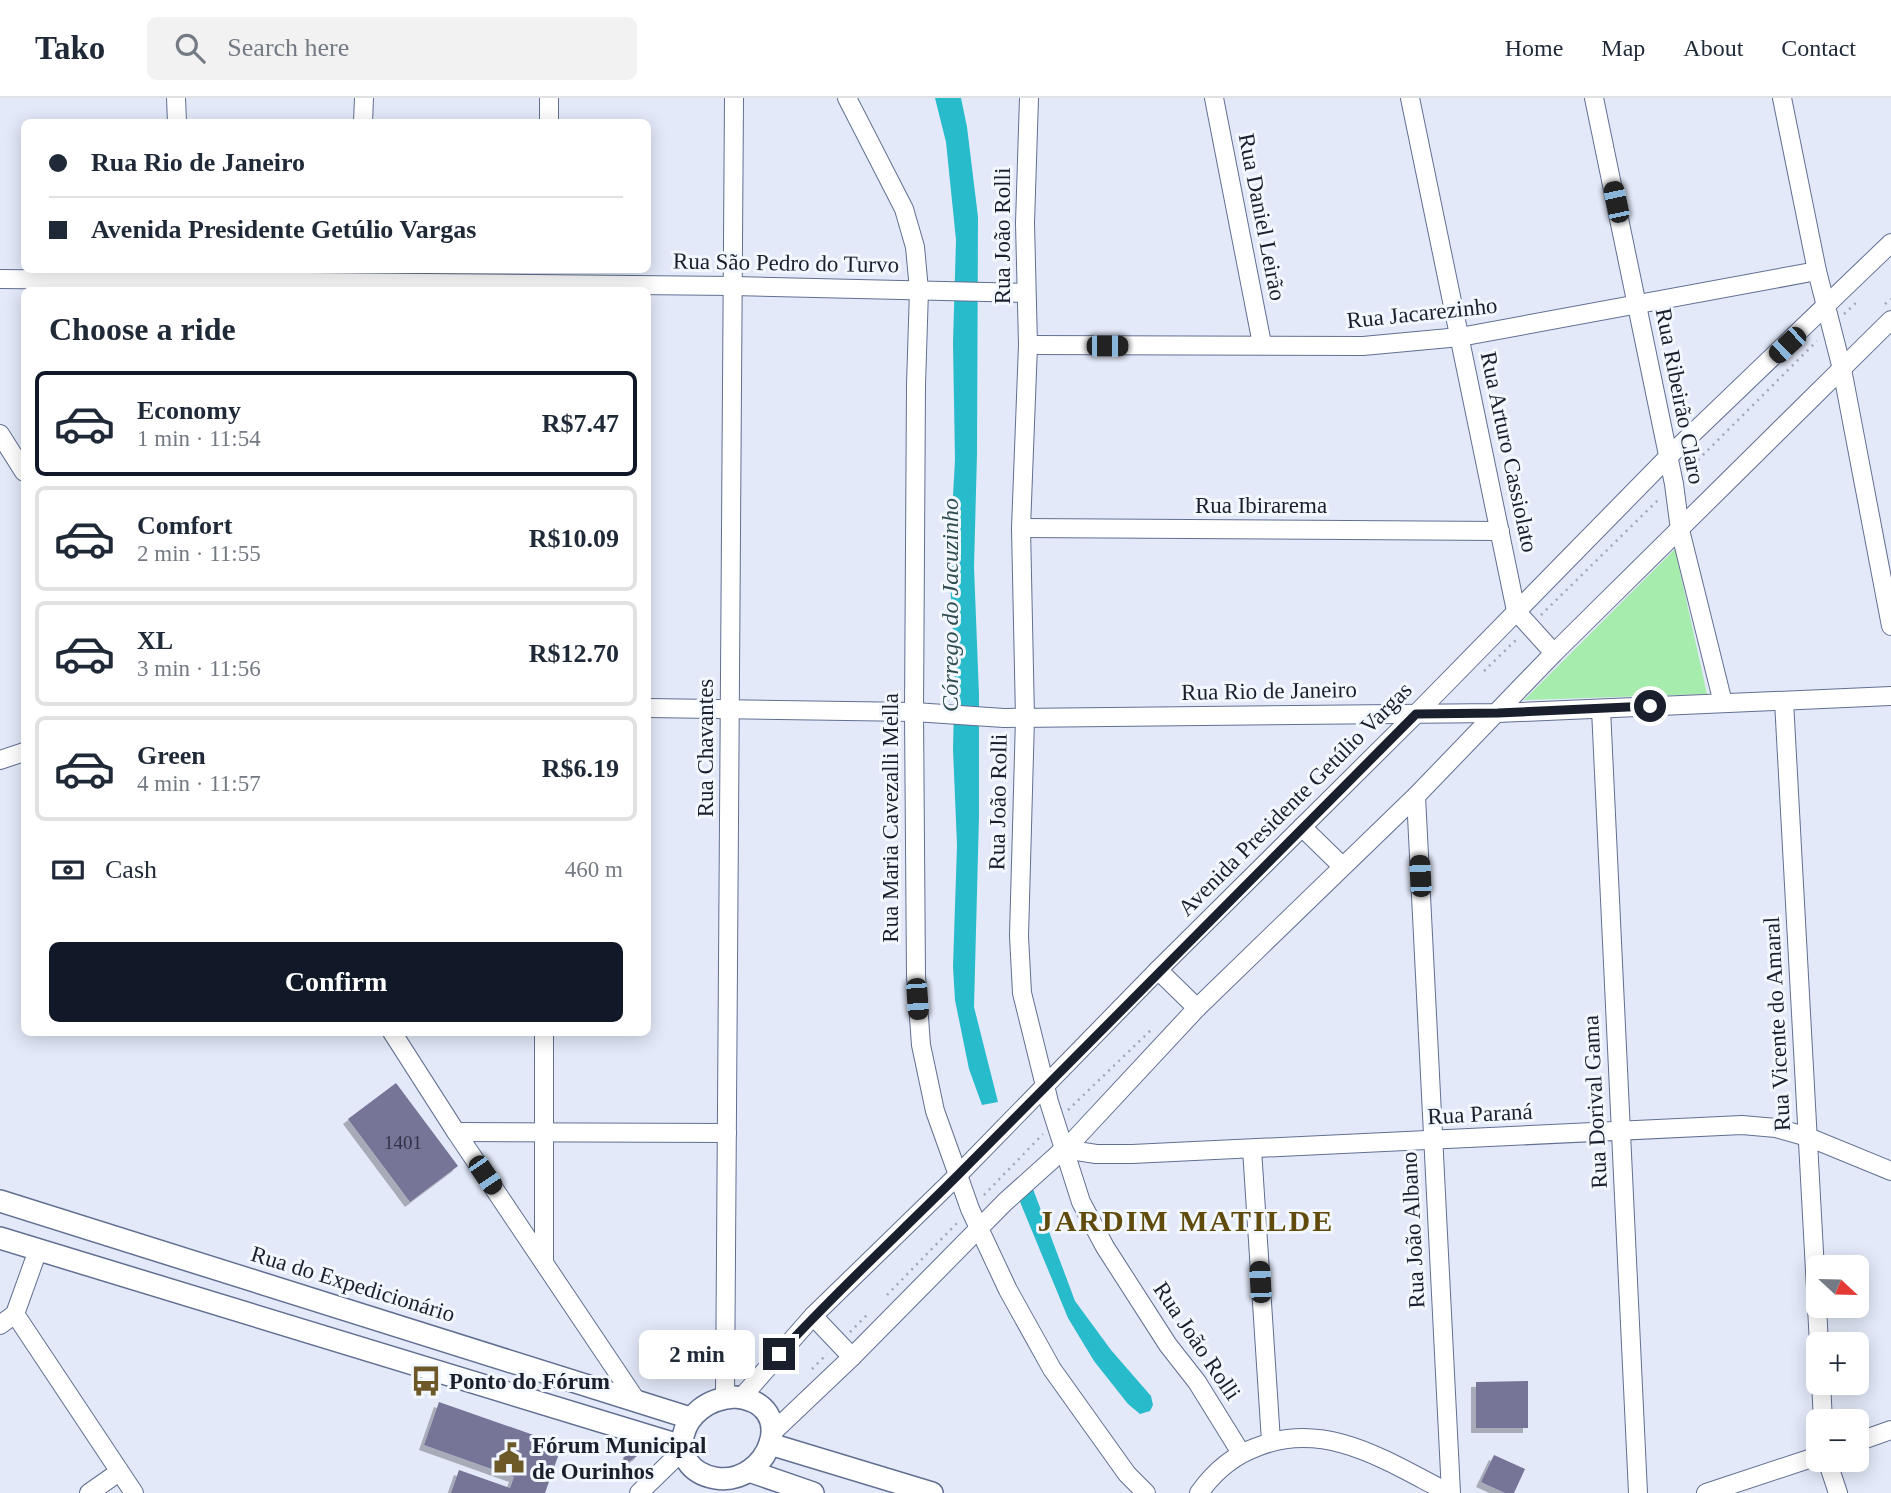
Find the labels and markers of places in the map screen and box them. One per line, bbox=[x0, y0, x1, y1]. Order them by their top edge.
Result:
bus stop icon: Ponto do Fórum bbox=[409, 1364, 443, 1398]
place label: Ponto do Fórum bbox=[449, 1369, 610, 1394]
place label: Fórum Municipal de Ourinhos bbox=[532, 1433, 706, 1484]
public building icon: Fórum Municipal de Ourinhos bbox=[492, 1441, 526, 1475]

